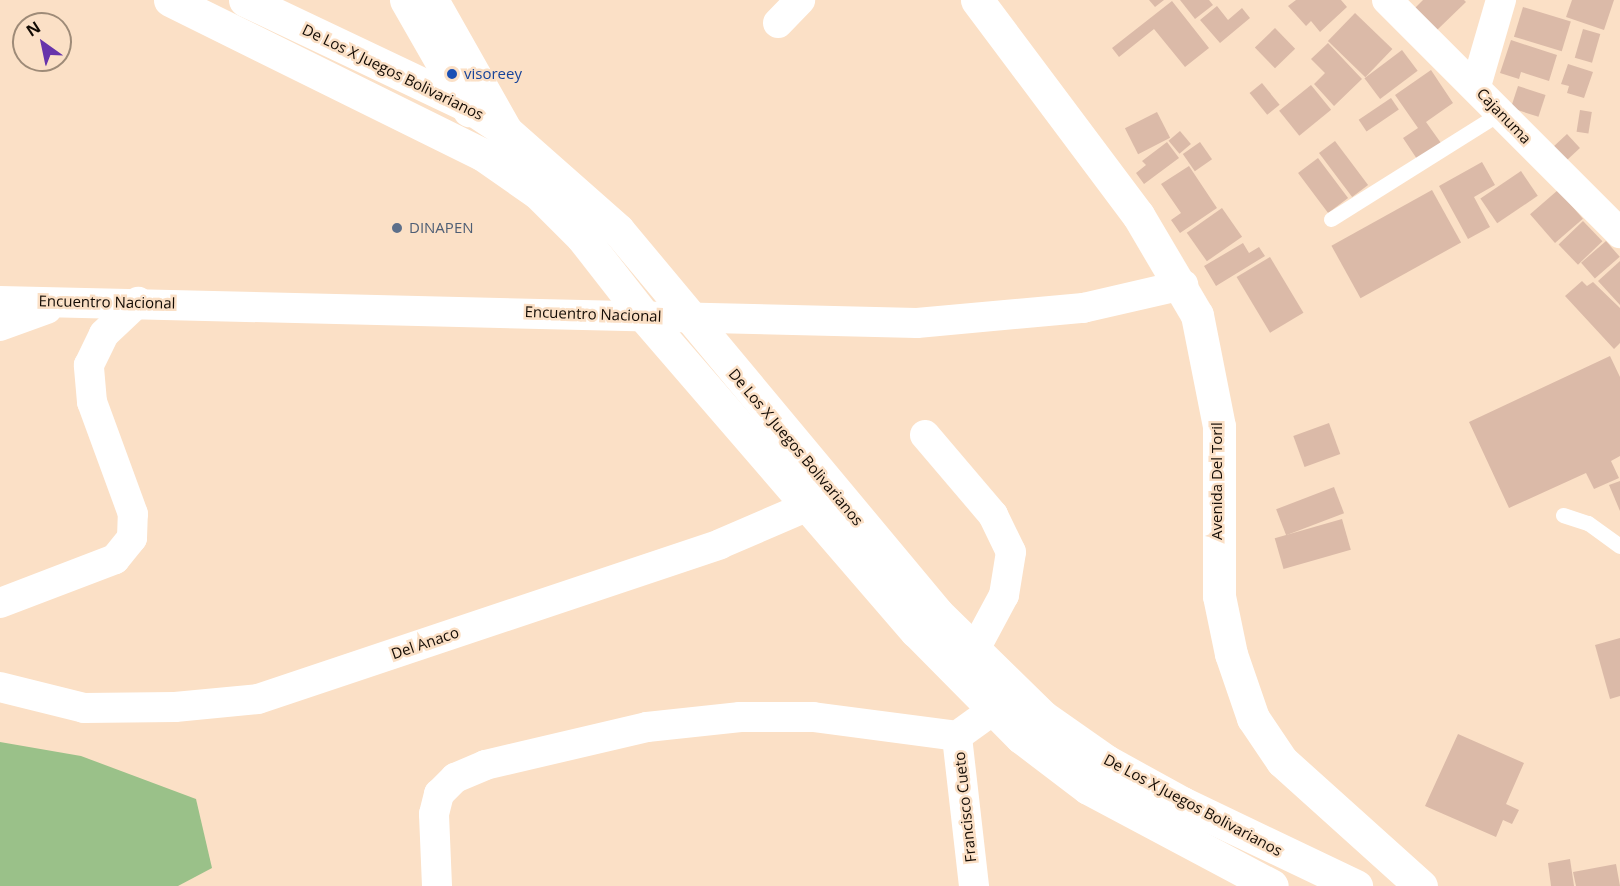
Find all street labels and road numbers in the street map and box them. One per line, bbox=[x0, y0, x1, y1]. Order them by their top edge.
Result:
street label: De Los X Juegos Bolivarianos bbox=[300, 20, 486, 124]
street label: Cajanuma bbox=[1473, 84, 1535, 148]
street label: Encuentro Nacional bbox=[38, 292, 176, 312]
street label: Encuentro Nacional bbox=[524, 303, 662, 325]
street label: De Los X Juegos Bolivarianos bbox=[725, 365, 867, 529]
street label: Avenida Del Toril bbox=[1208, 422, 1226, 540]
street label: Del Anaco bbox=[389, 623, 461, 663]
street label: De Los X Juegos Bolivarianos bbox=[1101, 750, 1285, 860]
street label: Francisco Cueto bbox=[950, 751, 980, 863]

